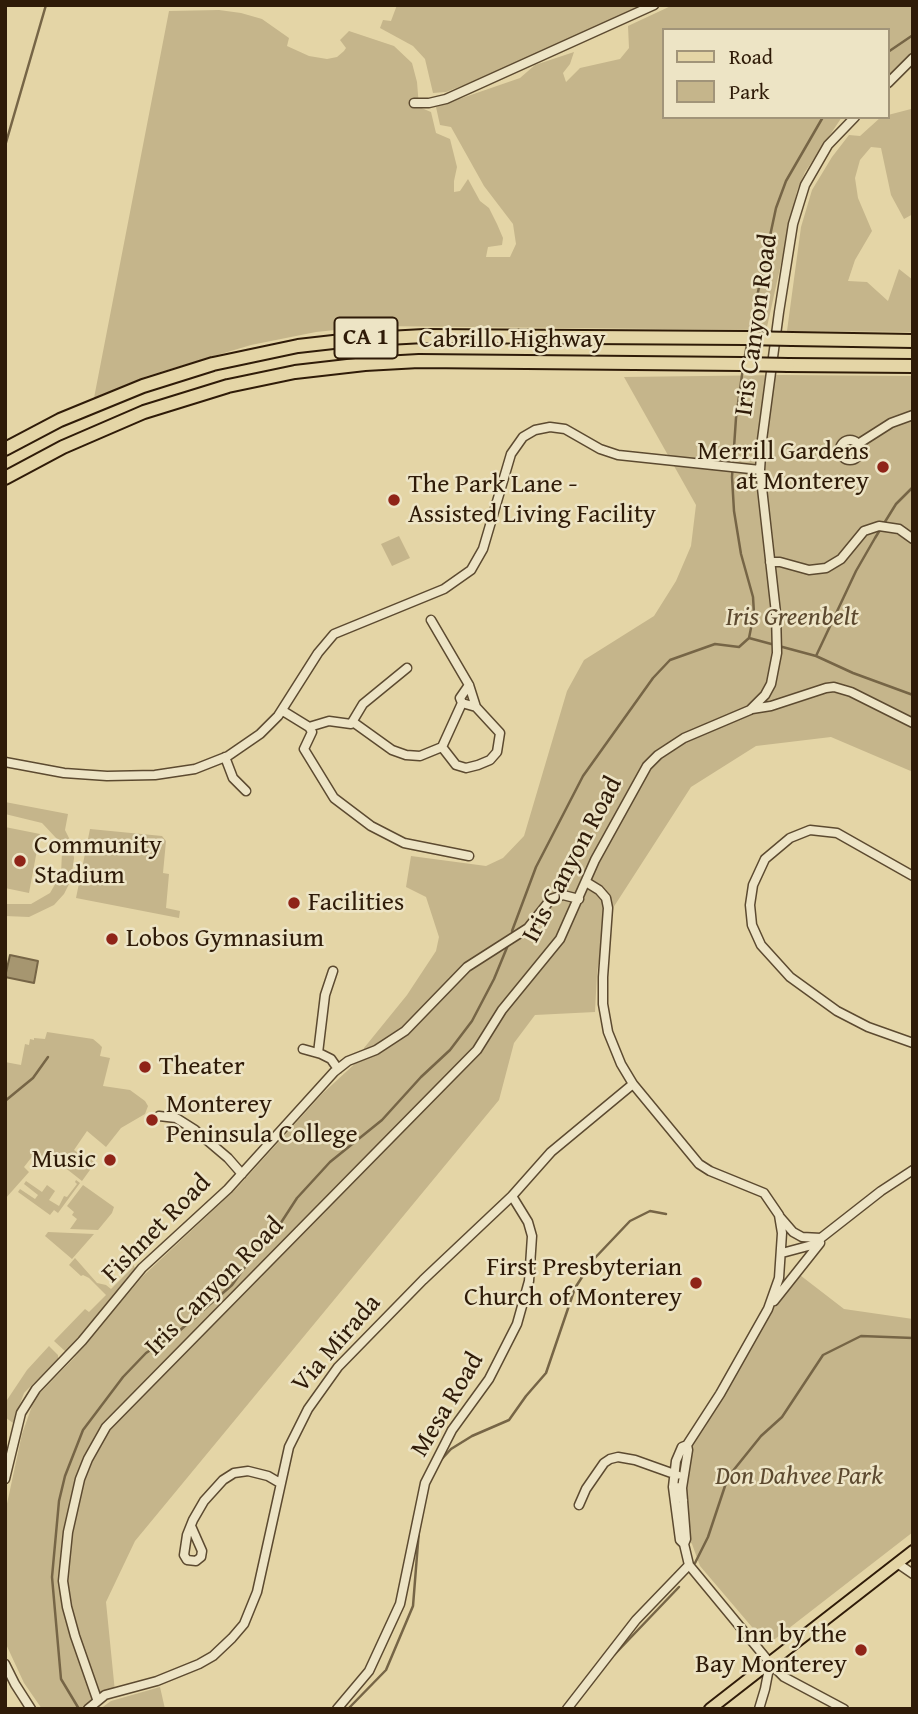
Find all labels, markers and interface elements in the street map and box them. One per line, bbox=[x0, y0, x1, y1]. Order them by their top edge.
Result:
legend bbox=[662, 28, 890, 119]
text: Road bbox=[729, 41, 773, 72]
text: Park bbox=[729, 76, 770, 107]
street label: Iris Canyon Road bbox=[729, 232, 785, 418]
road number: CA 1 bbox=[334, 318, 398, 358]
street label: Cabrillo Highway bbox=[419, 324, 605, 356]
place label: Merrill Gardens at Monterey bbox=[697, 436, 869, 498]
marker: Merrill Gardens at Monterey bbox=[875, 459, 891, 475]
place label: The Park Lane - Assisted Living Facility bbox=[408, 469, 656, 530]
marker: The Park Lane - Assisted Living Facility bbox=[386, 492, 402, 508]
park label: Iris Greenbelt bbox=[726, 602, 858, 634]
street label: Iris Canyon Road bbox=[516, 772, 630, 948]
place label: Community Stadium bbox=[34, 830, 162, 892]
marker: Community Stadium bbox=[12, 853, 28, 869]
place label: Facilities bbox=[308, 887, 404, 919]
marker: Facilities bbox=[286, 895, 302, 911]
place label: Lobos Gymnasium bbox=[126, 923, 324, 955]
marker: Lobos Gymnasium bbox=[104, 931, 120, 947]
place label: Theater bbox=[159, 1051, 245, 1083]
marker: Theater bbox=[137, 1059, 153, 1075]
place label: Monterey Peninsula College bbox=[166, 1089, 358, 1150]
marker: Monterey Peninsula College bbox=[144, 1112, 160, 1128]
place label: Music bbox=[31, 1144, 96, 1176]
marker: Music bbox=[102, 1152, 118, 1168]
street label: Fishnet Road bbox=[96, 1168, 218, 1290]
street label: Iris Canyon Road bbox=[139, 1211, 291, 1363]
place label: First Presbyterian Church of Monterey bbox=[464, 1252, 682, 1314]
marker: First Presbyterian Church of Monterey bbox=[688, 1275, 704, 1291]
street label: Via Mirada bbox=[286, 1289, 388, 1399]
street label: Mesa Road bbox=[405, 1347, 491, 1463]
park label: Don Dahvee Park bbox=[715, 1461, 883, 1493]
place label: Inn by the Bay Monterey bbox=[695, 1619, 847, 1680]
marker: Inn by the Bay Monterey bbox=[853, 1642, 869, 1658]

